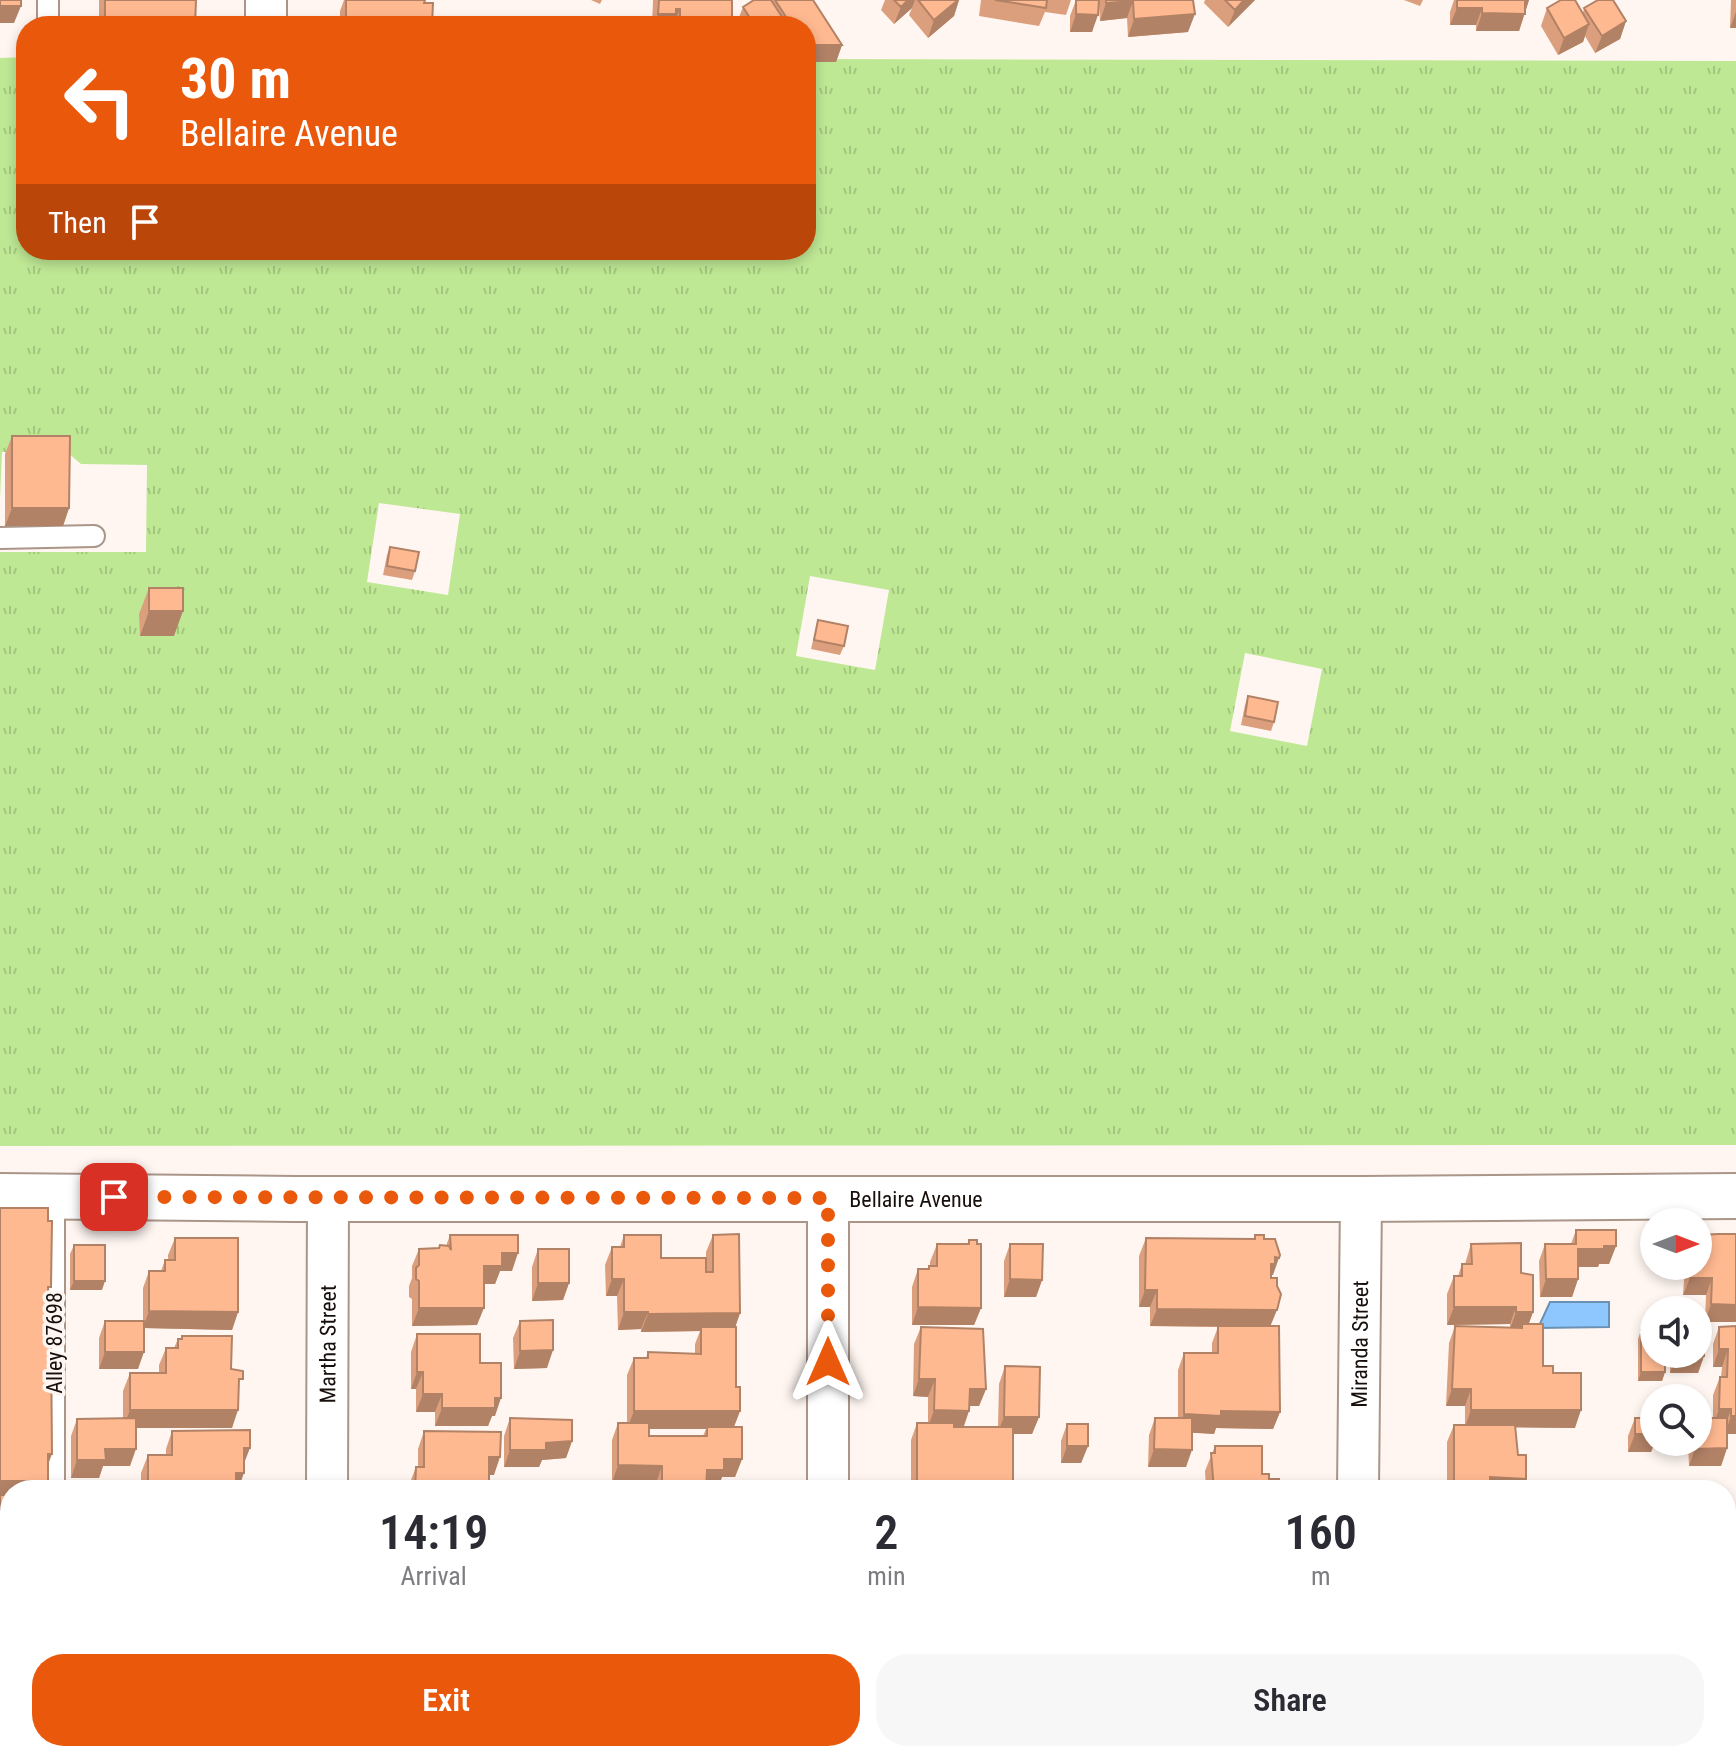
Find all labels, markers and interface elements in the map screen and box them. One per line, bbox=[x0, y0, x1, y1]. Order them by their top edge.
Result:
text: 30 m bbox=[180, 46, 291, 112]
icon: left bbox=[48, 48, 152, 152]
text: Bellaire Avenue bbox=[180, 113, 398, 155]
icon: arrive bbox=[123, 200, 167, 244]
text: Then bbox=[48, 205, 107, 240]
pin bbox=[80, 1163, 148, 1231]
icon: arrive bbox=[92, 1175, 136, 1219]
street label: Bellaire Avenue bbox=[849, 1187, 983, 1212]
north arrow bbox=[1640, 1208, 1712, 1280]
map controls bbox=[1640, 1208, 1712, 1456]
street label: Miranda Street bbox=[1347, 1280, 1373, 1408]
street label: Martha Street bbox=[315, 1285, 341, 1403]
street label: Alley 87698 bbox=[42, 1292, 67, 1394]
button: sound bbox=[1640, 1296, 1712, 1368]
position arrow bbox=[786, 1320, 870, 1404]
button: search bbox=[1640, 1384, 1712, 1456]
text: 14:19 bbox=[379, 1504, 488, 1561]
text: 2 bbox=[874, 1504, 898, 1561]
text: 160 bbox=[1285, 1504, 1357, 1561]
text: Arrival bbox=[401, 1561, 467, 1591]
text: min bbox=[867, 1561, 905, 1591]
text: m bbox=[1311, 1561, 1331, 1591]
button: Exit bbox=[32, 1654, 860, 1746]
button: Share bbox=[876, 1654, 1704, 1746]

